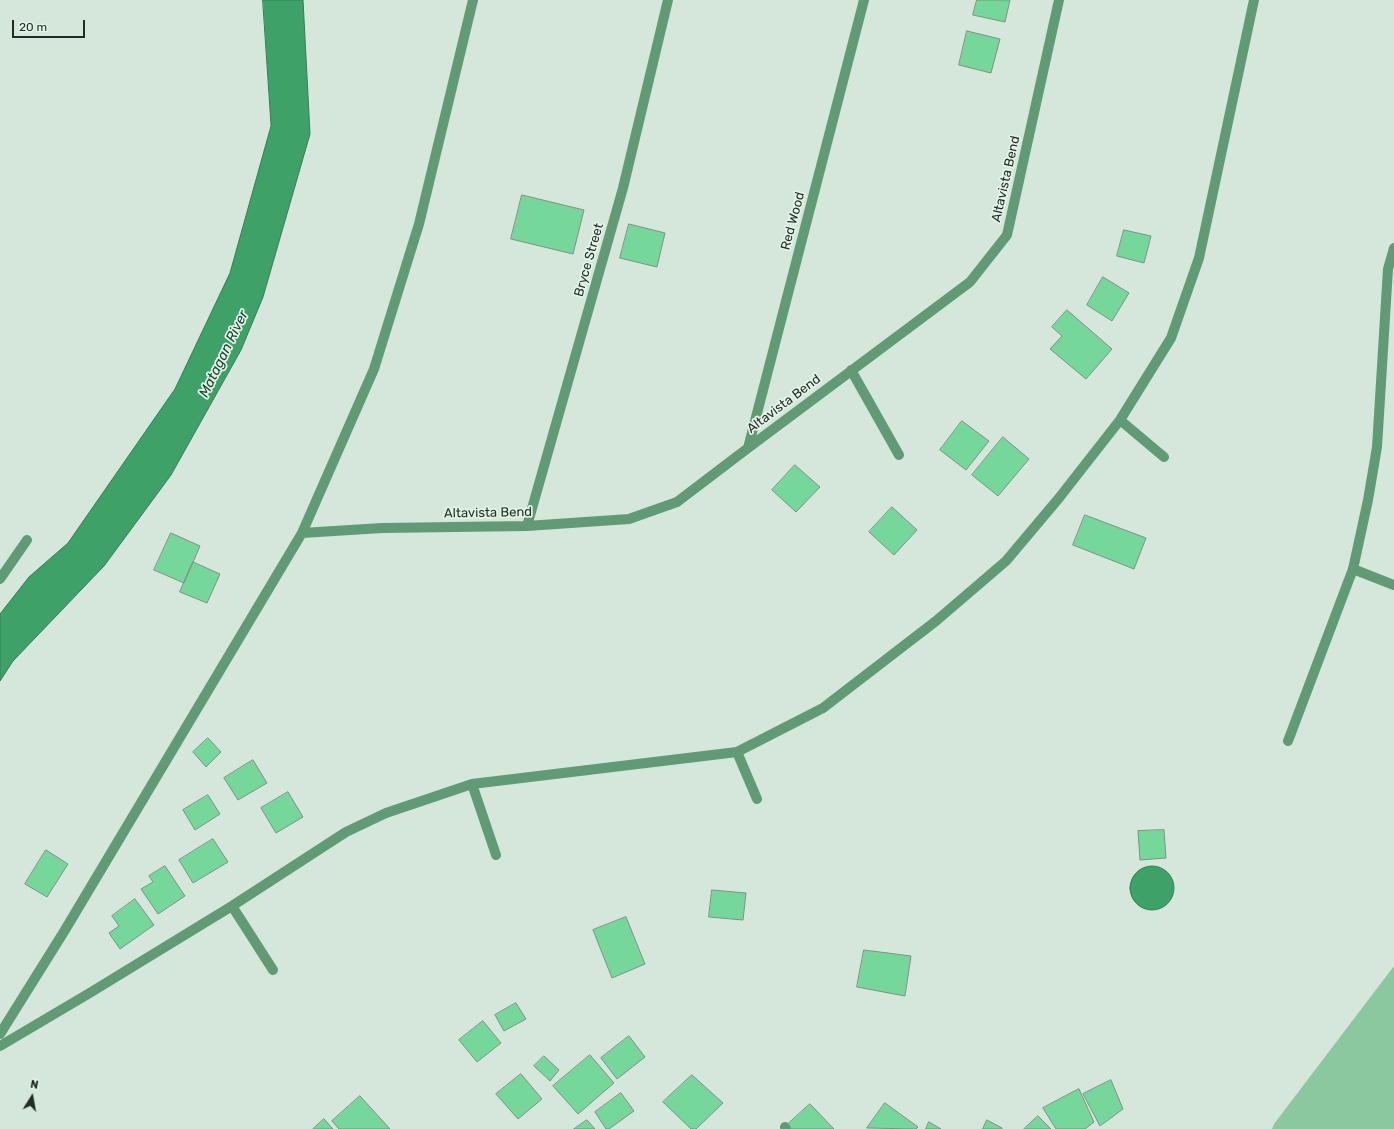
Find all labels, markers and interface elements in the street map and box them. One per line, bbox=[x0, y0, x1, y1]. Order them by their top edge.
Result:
scale bar bbox=[14, 12, 87, 38]
text: 20 m bbox=[19, 20, 47, 34]
street label: Altavista Bend bbox=[989, 134, 1023, 224]
street label: Red Wood bbox=[778, 190, 808, 252]
street label: Bryce Street bbox=[571, 221, 607, 299]
water label: Matagan River bbox=[196, 308, 252, 400]
street label: Altavista Bend bbox=[744, 371, 824, 437]
street label: Altavista Bend bbox=[444, 504, 532, 522]
north arrow bbox=[12, 1077, 52, 1117]
text: N bbox=[29, 1078, 40, 1092]

